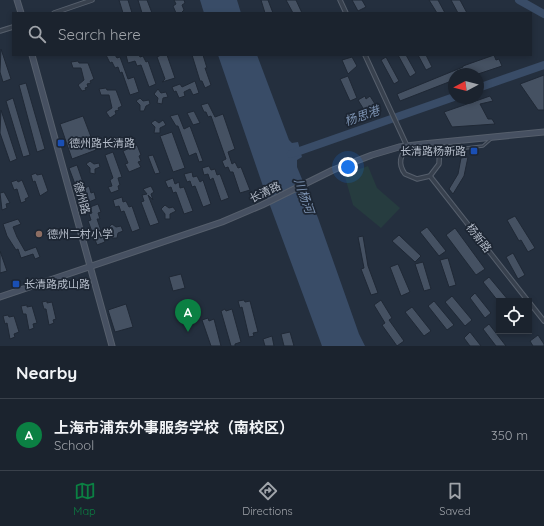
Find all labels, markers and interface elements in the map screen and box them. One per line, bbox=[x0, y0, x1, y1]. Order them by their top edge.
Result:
search box bbox=[12, 12, 532, 56]
icon: search bbox=[26, 23, 48, 45]
text: Search here bbox=[58, 25, 141, 44]
north arrow bbox=[448, 68, 484, 104]
water label: 杨思港 bbox=[342, 102, 383, 128]
place label: 德州路长清路 bbox=[69, 136, 135, 150]
marker: 德州路长清路 bbox=[56, 138, 66, 148]
place label: 长清路杨新路 bbox=[400, 144, 466, 158]
marker: 长清路杨新路 bbox=[469, 146, 479, 156]
your location bbox=[338, 157, 358, 177]
water label: 川杨河 bbox=[292, 176, 318, 217]
street label: 长清路 bbox=[247, 178, 283, 206]
street label: 德州路 bbox=[71, 180, 93, 216]
street label: 杨新路 bbox=[463, 221, 495, 255]
place label: 德州二村小学 bbox=[47, 227, 113, 241]
marker: 德州二村小学 bbox=[34, 229, 44, 239]
place label: 长清路成山路 bbox=[24, 277, 90, 291]
marker: 长清路成山路 bbox=[11, 279, 21, 289]
map controls bbox=[496, 298, 532, 334]
button: locate bbox=[496, 298, 532, 334]
pin: A bbox=[175, 299, 201, 332]
text: Nearby bbox=[16, 362, 77, 383]
text: 上海市浦东外事服务学校（南校区） bbox=[54, 418, 294, 437]
text: A bbox=[25, 427, 33, 443]
text: 350 m bbox=[491, 427, 528, 443]
text: School bbox=[54, 437, 94, 453]
tab: Map bbox=[73, 480, 96, 518]
tab: Directions bbox=[242, 480, 293, 518]
tab: Saved bbox=[439, 480, 471, 518]

